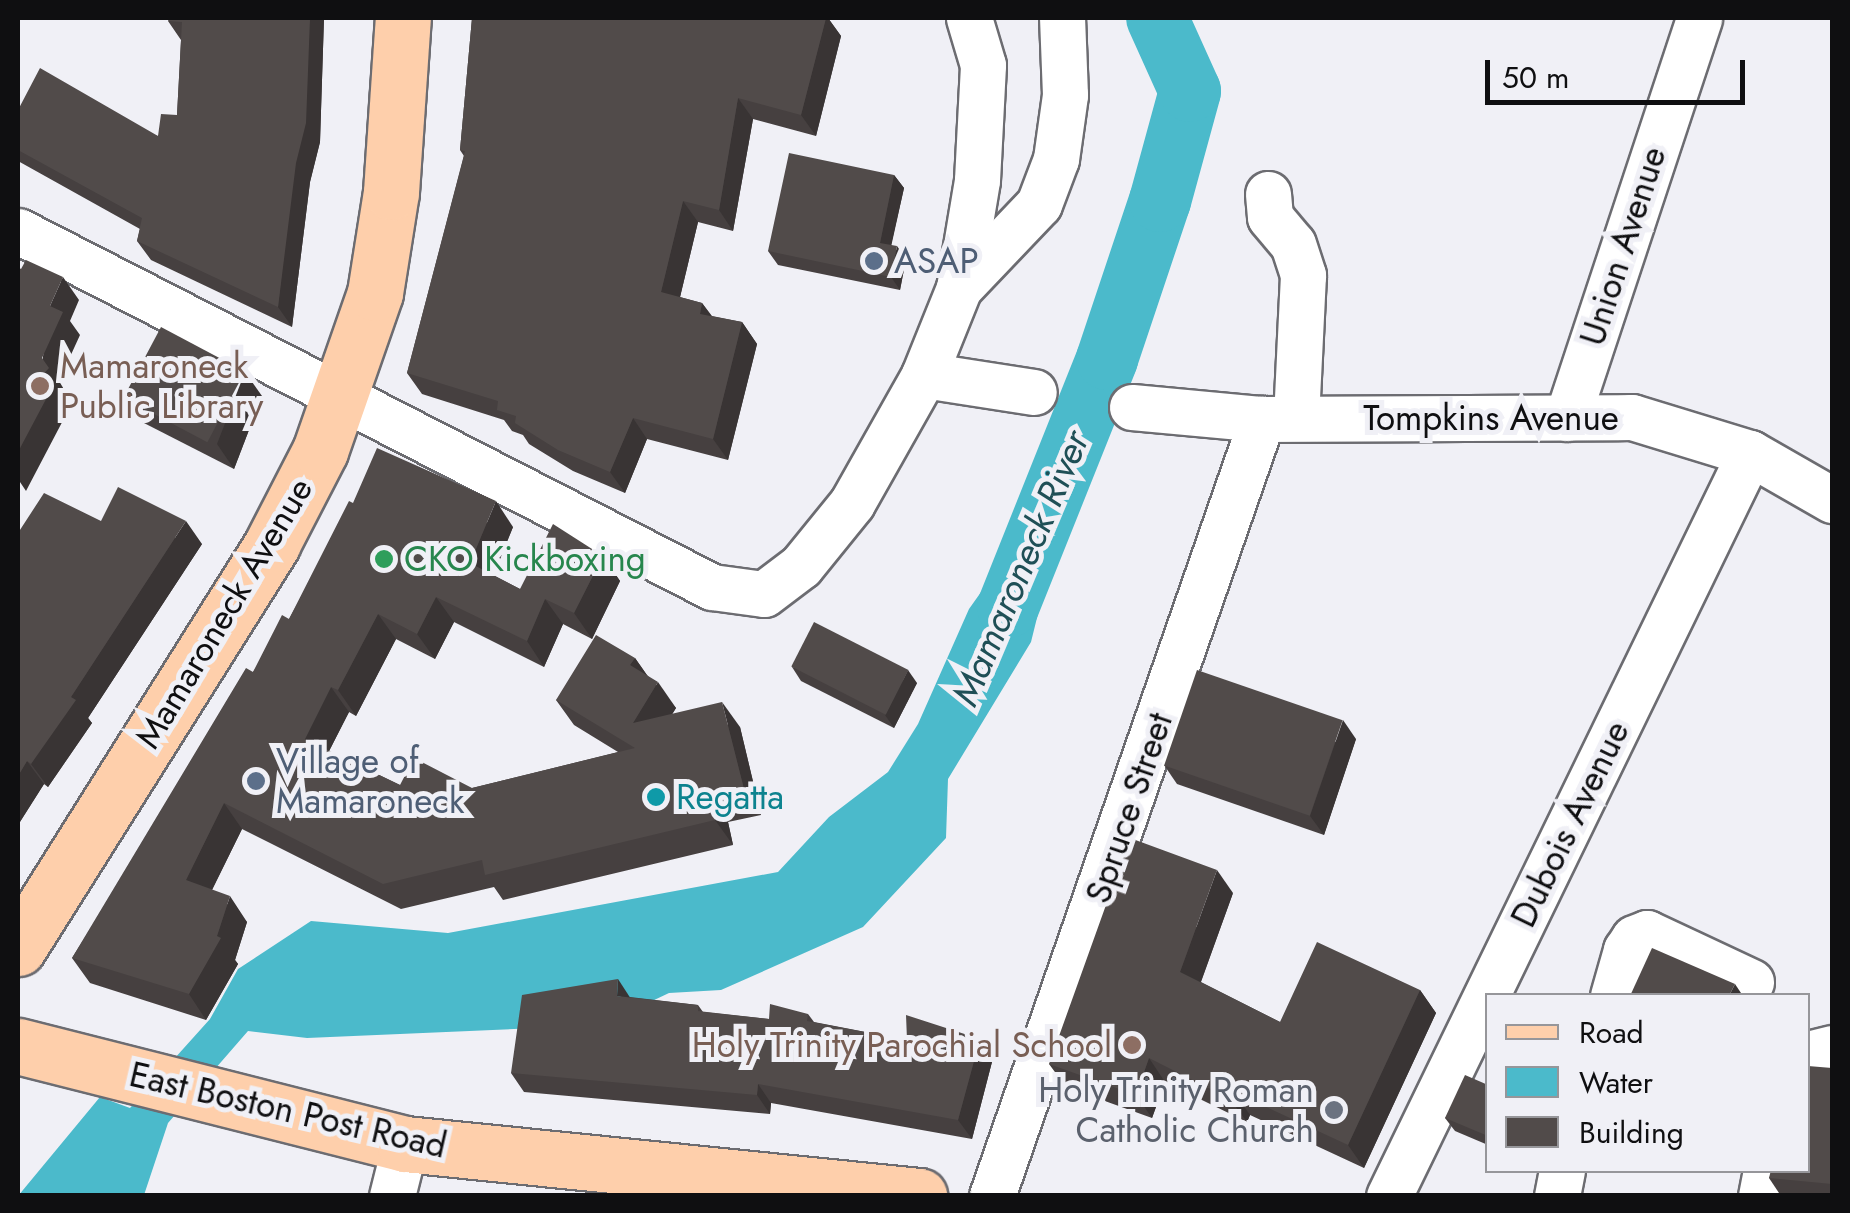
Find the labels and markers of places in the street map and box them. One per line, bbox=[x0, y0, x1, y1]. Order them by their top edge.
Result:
place label: ASAP bbox=[894, 240, 979, 282]
marker: ASAP bbox=[863, 250, 885, 272]
place label: Mamaroneck Public Library bbox=[60, 345, 263, 427]
marker: Mamaroneck Public Library bbox=[29, 375, 51, 397]
place label: CKO Kickboxing bbox=[404, 538, 646, 580]
marker: CKO Kickboxing bbox=[373, 548, 395, 570]
place label: Village of Mamaroneck bbox=[276, 740, 464, 822]
marker: Village of Mamaroneck bbox=[245, 770, 267, 792]
place label: Regatta bbox=[676, 776, 784, 818]
marker: Regatta bbox=[645, 786, 667, 808]
place label: Holy Trinity Parochial School bbox=[692, 1024, 1112, 1066]
marker: Holy Trinity Parochial School bbox=[1121, 1034, 1143, 1056]
place label: Holy Trinity Roman Catholic Church bbox=[1038, 1069, 1314, 1151]
marker: Holy Trinity Roman Catholic Church bbox=[1323, 1099, 1345, 1121]

